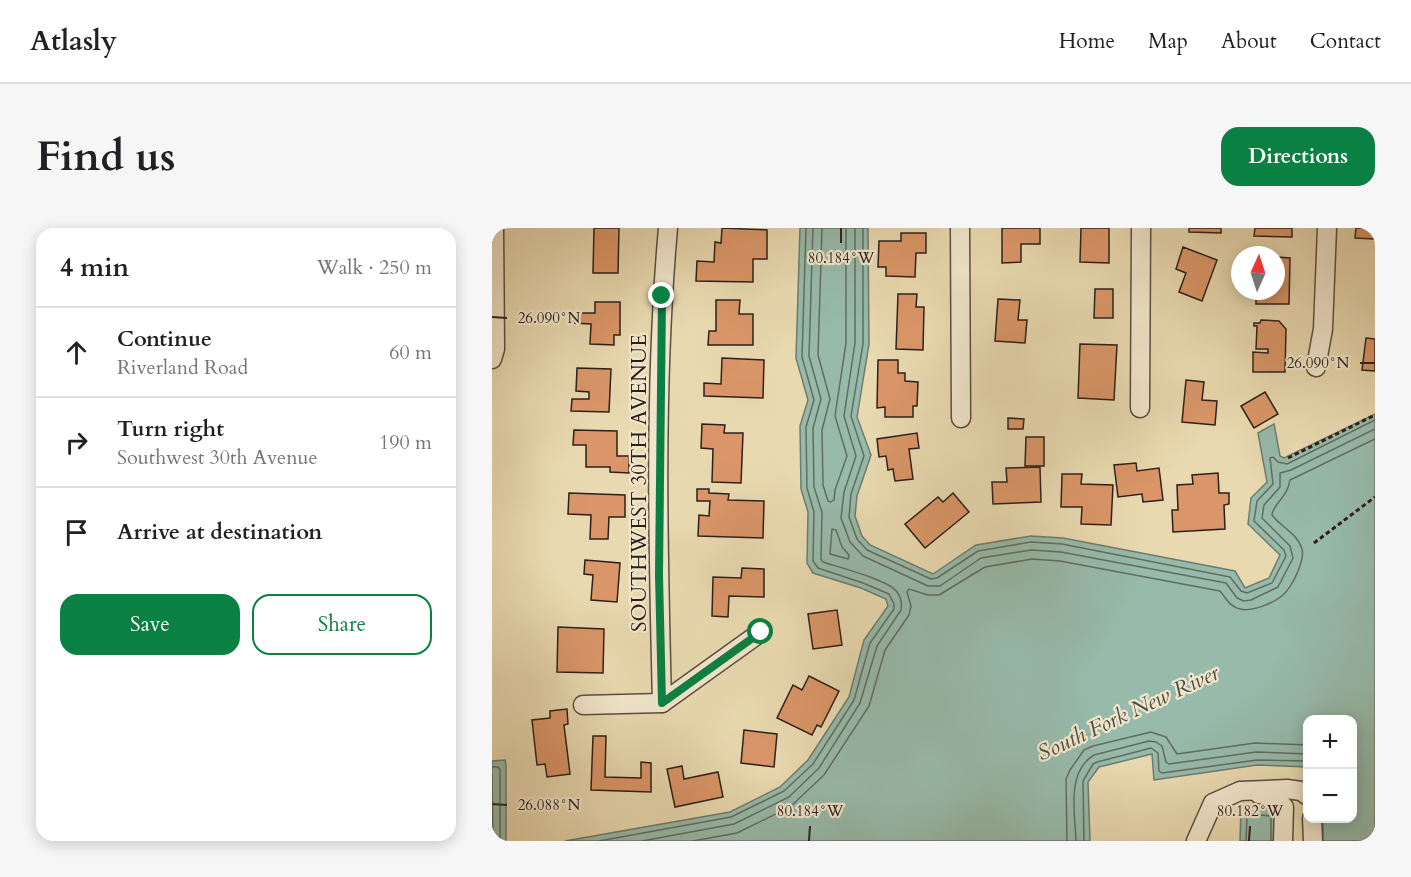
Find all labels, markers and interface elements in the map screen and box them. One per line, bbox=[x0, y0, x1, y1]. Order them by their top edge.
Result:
text: Atlasly bbox=[30, 22, 117, 60]
text: Home bbox=[1059, 27, 1115, 56]
text: Map bbox=[1148, 27, 1188, 56]
text: About bbox=[1221, 27, 1277, 56]
text: Contact bbox=[1310, 27, 1381, 56]
button: Directions bbox=[1221, 127, 1375, 186]
text: Find us bbox=[36, 128, 176, 185]
north arrow bbox=[1231, 246, 1285, 300]
text: 80.184°W bbox=[808, 248, 875, 268]
text: 4 min bbox=[60, 250, 129, 285]
text: Walk · 250 m bbox=[317, 254, 432, 281]
route end bbox=[648, 282, 674, 308]
text: 26.090°N bbox=[518, 308, 581, 328]
text: Continue bbox=[117, 324, 212, 354]
street label: SOUTHWEST 30TH AVENUE bbox=[625, 334, 654, 632]
icon: ahead bbox=[60, 336, 93, 369]
text: 60 m bbox=[389, 339, 432, 366]
text: 26.090°N bbox=[1287, 353, 1350, 373]
text: Riverland Road bbox=[117, 354, 248, 381]
text: Turn right bbox=[117, 414, 224, 444]
icon: right bbox=[60, 426, 93, 459]
text: 190 m bbox=[379, 429, 432, 456]
text: Southwest 30th Avenue bbox=[117, 444, 318, 471]
icon: arrive bbox=[60, 516, 93, 549]
text: Arrive at destination bbox=[117, 517, 322, 547]
button: Save bbox=[60, 594, 240, 655]
button: Share bbox=[252, 594, 432, 655]
route start bbox=[747, 618, 773, 644]
water label: South Fork New River bbox=[1032, 657, 1225, 768]
map controls bbox=[1303, 715, 1357, 823]
button: + bbox=[1303, 715, 1357, 769]
button: − bbox=[1303, 769, 1357, 823]
text: 26.088°N bbox=[518, 795, 581, 815]
text: 80.184°W bbox=[777, 801, 844, 821]
text: 80.182°W bbox=[1217, 801, 1284, 821]

